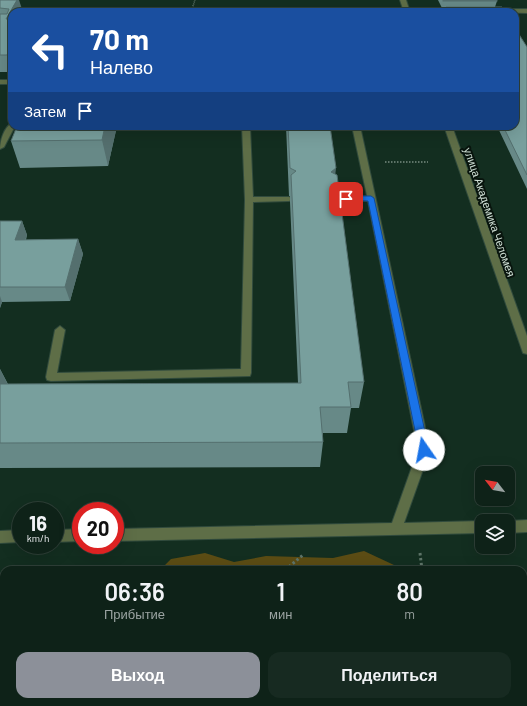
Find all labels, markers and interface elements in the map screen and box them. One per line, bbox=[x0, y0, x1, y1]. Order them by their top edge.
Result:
text: 70 m bbox=[90, 22, 149, 56]
icon: left bbox=[24, 24, 76, 76]
text: Налево bbox=[90, 56, 153, 78]
icon: arrive bbox=[74, 100, 96, 122]
text: Затем bbox=[24, 102, 66, 120]
street label: улица Академика Челомея bbox=[462, 146, 518, 278]
pin bbox=[329, 182, 363, 216]
icon: arrive bbox=[335, 188, 357, 210]
position arrow bbox=[403, 429, 445, 471]
north arrow bbox=[475, 466, 515, 506]
map controls bbox=[475, 466, 515, 554]
speed limit sign: 20 bbox=[72, 502, 124, 554]
text: 16 bbox=[29, 511, 47, 535]
button: layers bbox=[475, 514, 515, 554]
text: km/h bbox=[27, 532, 49, 544]
text: 06:36 bbox=[104, 577, 165, 606]
text: 1 bbox=[277, 577, 285, 606]
text: 80 bbox=[397, 577, 423, 606]
text: Прибытие bbox=[104, 606, 165, 622]
text: мин bbox=[269, 606, 293, 622]
text: m bbox=[404, 606, 415, 622]
button: Выход bbox=[16, 652, 260, 698]
button: Поделиться bbox=[268, 652, 511, 698]

